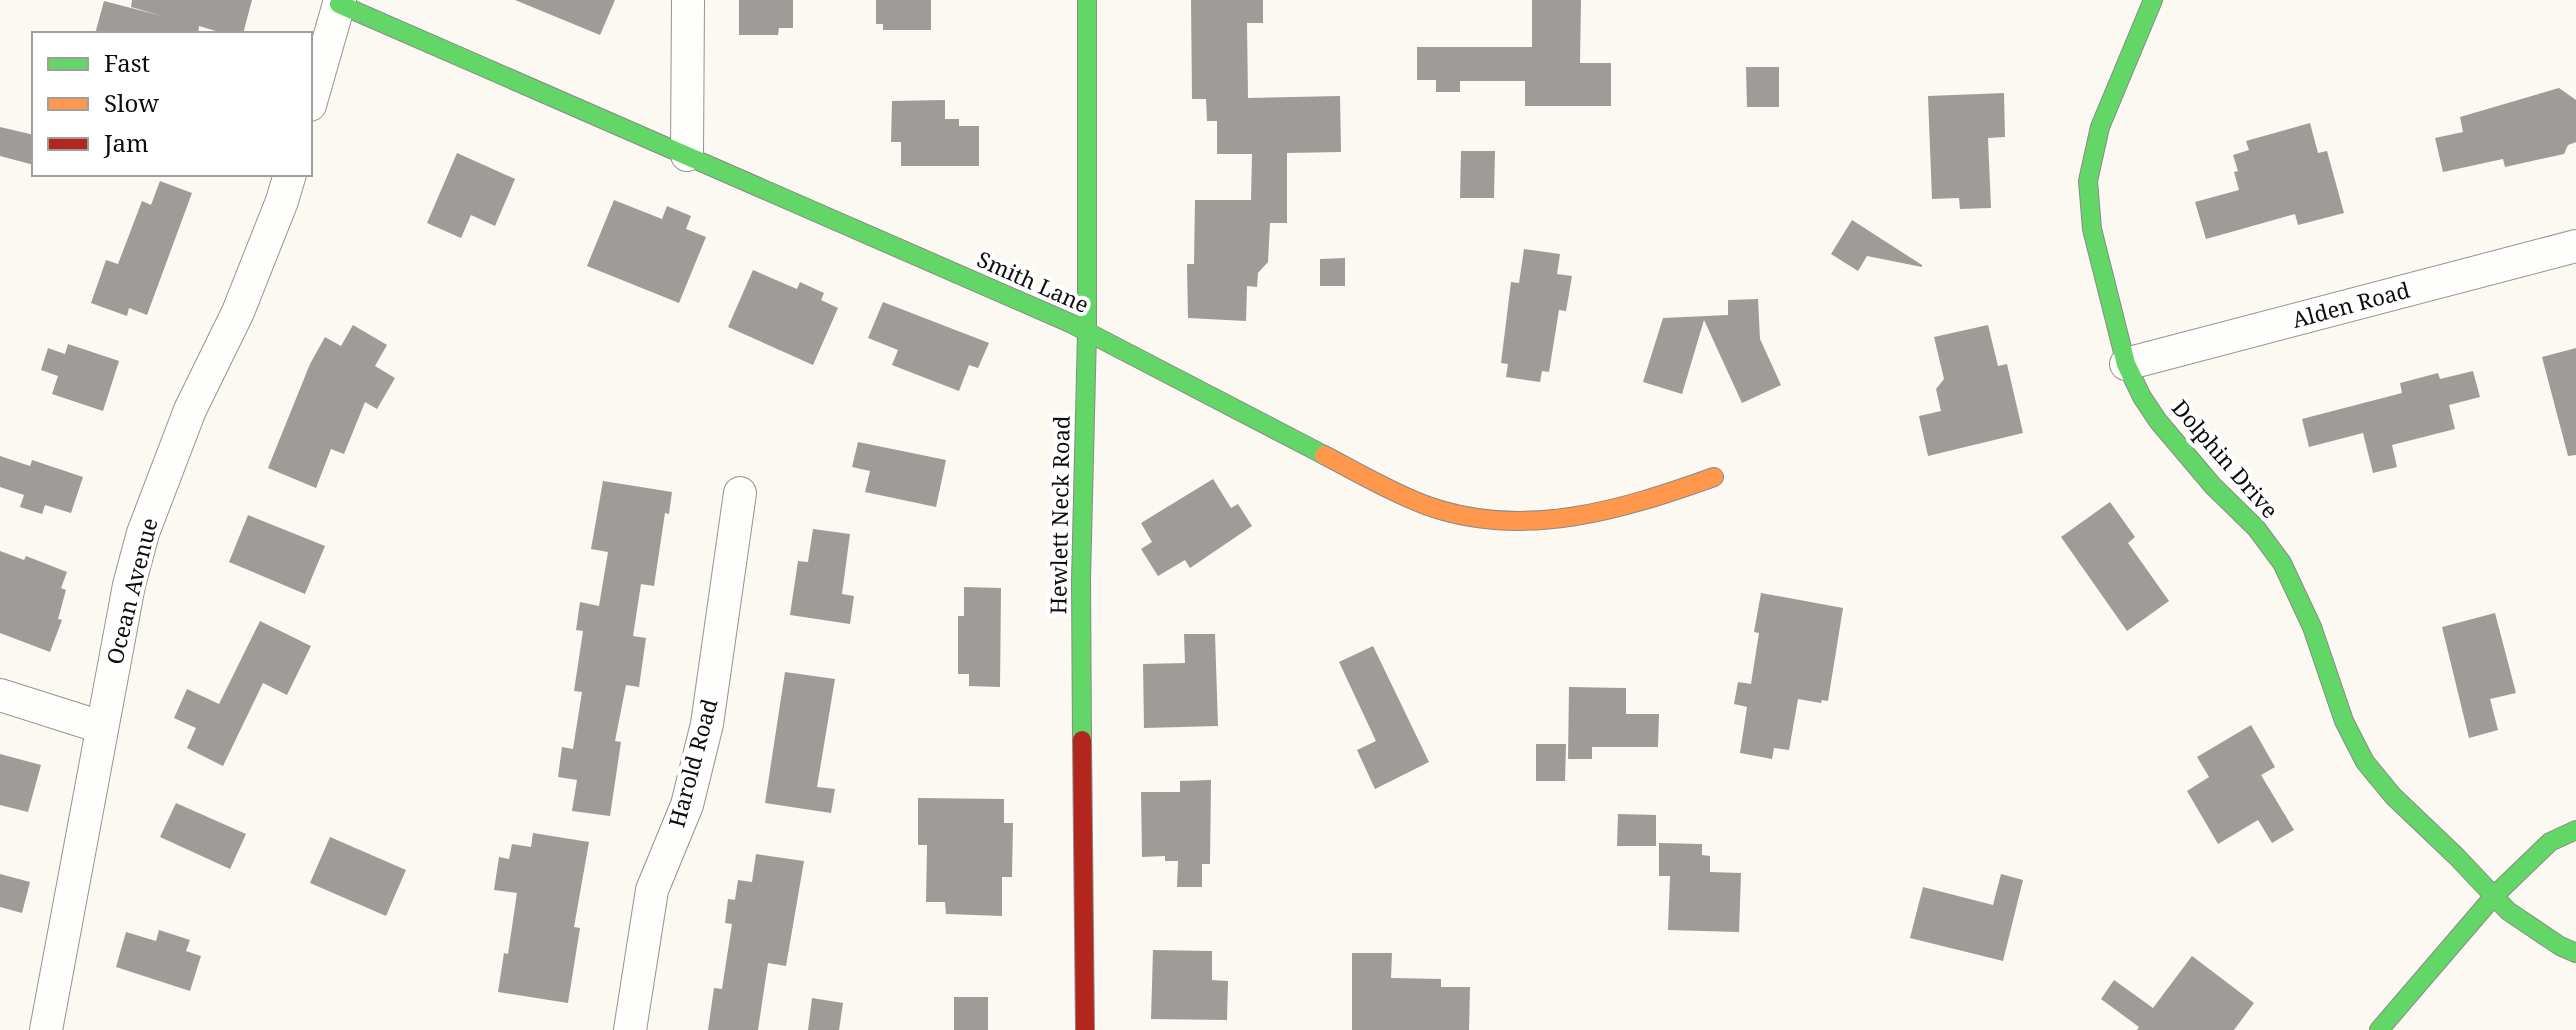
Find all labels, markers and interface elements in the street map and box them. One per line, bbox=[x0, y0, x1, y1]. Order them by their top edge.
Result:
legend bbox=[32, 32, 312, 176]
text: Fast bbox=[104, 46, 150, 79]
text: Slow bbox=[104, 86, 159, 119]
text: Jam bbox=[103, 126, 149, 159]
street label: Smith Lane bbox=[973, 243, 1094, 319]
street label: Alden Road bbox=[2289, 274, 2413, 334]
street label: Dolphin Drive bbox=[2166, 393, 2286, 524]
street label: Hewlett Neck Road bbox=[1042, 415, 1076, 615]
street label: Ocean Avenue bbox=[98, 514, 164, 667]
street label: Harold Road bbox=[660, 695, 724, 830]

